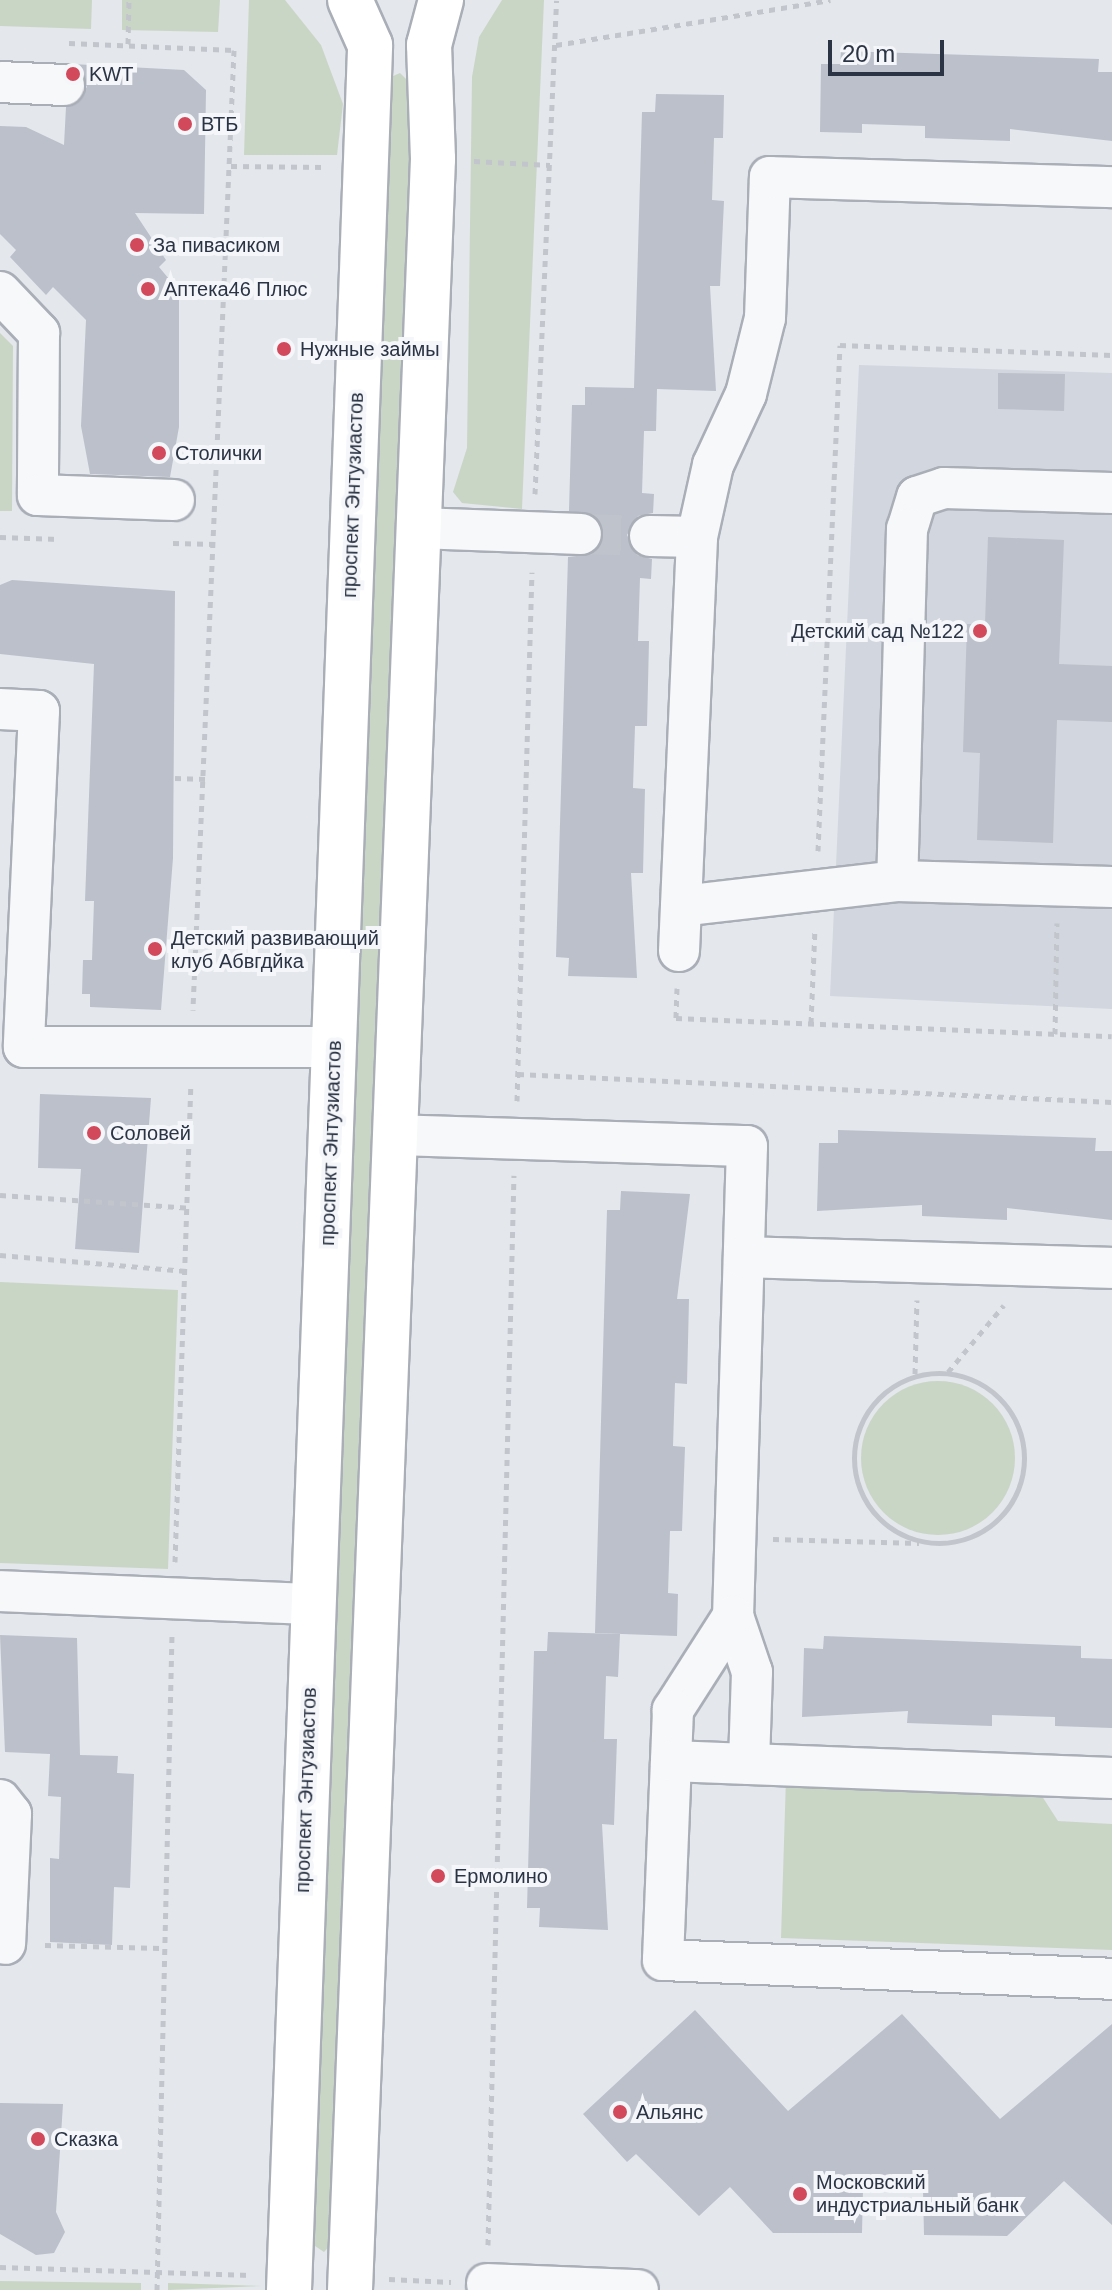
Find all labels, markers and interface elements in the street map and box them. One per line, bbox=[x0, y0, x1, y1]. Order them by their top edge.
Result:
scale bar bbox=[832, 24, 948, 74]
text: 20 m bbox=[842, 40, 895, 67]
place label: KWT bbox=[89, 62, 133, 86]
marker: KWT bbox=[64, 65, 82, 83]
place label: ВТБ bbox=[201, 112, 238, 136]
marker: ВТБ bbox=[176, 115, 194, 133]
place label: За пивасиком bbox=[153, 233, 280, 257]
marker: За пивасиком bbox=[128, 236, 146, 254]
place label: Аптека46 Плюс bbox=[164, 277, 307, 301]
marker: Аптека46 Плюс bbox=[139, 280, 157, 298]
place label: Нужные займы bbox=[300, 337, 440, 361]
marker: Нужные займы bbox=[275, 340, 293, 358]
street label: проспект Энтузиастов bbox=[337, 392, 369, 598]
place label: Столички bbox=[175, 441, 262, 465]
marker: Столички bbox=[150, 444, 168, 462]
place label: Детский сад №122 bbox=[791, 619, 964, 643]
marker: Детский сад №122 bbox=[971, 622, 989, 640]
place label: Детский развивающий клуб Абвгдйка bbox=[171, 926, 379, 973]
marker: Детский развивающий клуб Абвгдйка bbox=[146, 940, 164, 958]
street label: проспект Энтузиастов bbox=[315, 1040, 347, 1246]
place label: Соловей bbox=[110, 1121, 191, 1145]
marker: Соловей bbox=[85, 1124, 103, 1142]
street label: проспект Энтузиастов bbox=[290, 1687, 322, 1893]
place label: Ермолино bbox=[454, 1864, 548, 1888]
marker: Ермолино bbox=[429, 1867, 447, 1885]
place label: Альянс bbox=[636, 2100, 703, 2124]
marker: Альянс bbox=[611, 2103, 629, 2121]
place label: Сказка bbox=[54, 2127, 118, 2151]
marker: Сказка bbox=[29, 2130, 47, 2148]
place label: Московский индустриальный банк bbox=[816, 2170, 1018, 2217]
marker: Московский индустриальный банк bbox=[791, 2185, 809, 2203]

